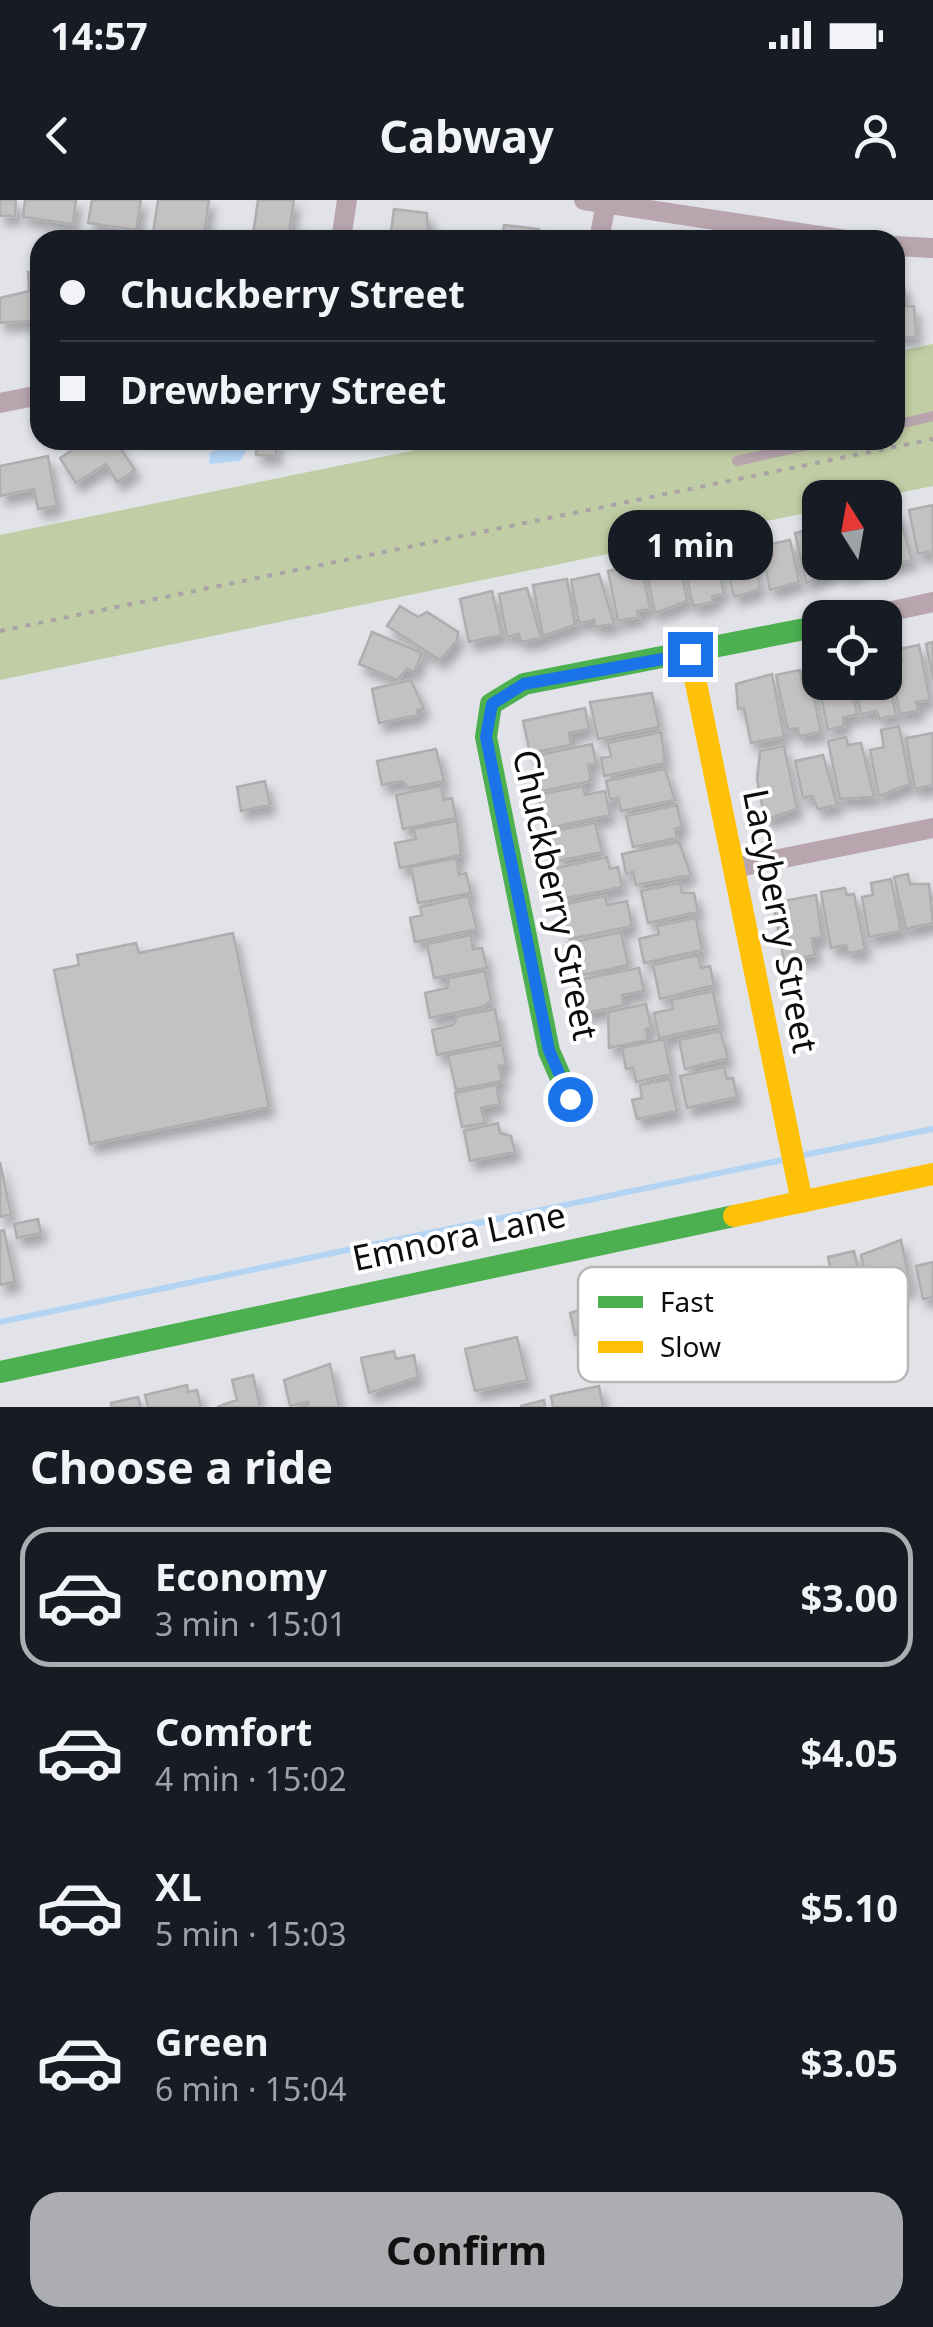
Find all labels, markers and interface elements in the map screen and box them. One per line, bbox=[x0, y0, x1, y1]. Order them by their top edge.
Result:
text: 14:57 bbox=[50, 9, 148, 61]
text: Cabway bbox=[379, 105, 554, 166]
icon: back bbox=[30, 108, 85, 163]
icon: person bbox=[848, 108, 903, 163]
text: Chuckberry Street bbox=[120, 267, 465, 319]
text: Drewberry Street bbox=[120, 363, 446, 415]
north arrow bbox=[802, 480, 902, 580]
map controls bbox=[802, 480, 902, 700]
callout: 1 min bbox=[608, 509, 772, 579]
text: 1 min bbox=[646, 523, 735, 566]
button: locate bbox=[802, 600, 902, 700]
route end bbox=[668, 632, 713, 677]
street label: Chuckberry Street bbox=[503, 745, 610, 1044]
street label: Lacyberry Street bbox=[733, 785, 830, 1056]
route start bbox=[548, 1077, 593, 1122]
street label: Emnora Lane bbox=[348, 1190, 570, 1281]
legend bbox=[578, 1267, 908, 1382]
text: Fast bbox=[660, 1282, 714, 1320]
text: Slow bbox=[660, 1327, 721, 1365]
text: Choose a ride bbox=[30, 1436, 333, 1497]
text: Economy bbox=[155, 1550, 327, 1602]
icon: car bbox=[35, 1552, 125, 1642]
text: $3.00 bbox=[800, 1571, 898, 1623]
text: 3 min · 15:01 bbox=[155, 1602, 347, 1645]
text: Comfort bbox=[155, 1705, 312, 1757]
icon: car bbox=[35, 1707, 125, 1797]
text: $4.05 bbox=[800, 1726, 898, 1778]
text: 4 min · 15:02 bbox=[155, 1757, 347, 1800]
text: XL bbox=[155, 1860, 202, 1912]
icon: car bbox=[35, 1862, 125, 1952]
text: $5.10 bbox=[800, 1881, 898, 1933]
text: 5 min · 15:03 bbox=[155, 1912, 347, 1955]
text: Green bbox=[155, 2015, 269, 2067]
icon: car bbox=[35, 2017, 125, 2107]
text: $3.05 bbox=[800, 2036, 898, 2088]
text: 6 min · 15:04 bbox=[155, 2067, 347, 2110]
button: Confirm bbox=[30, 2192, 903, 2307]

